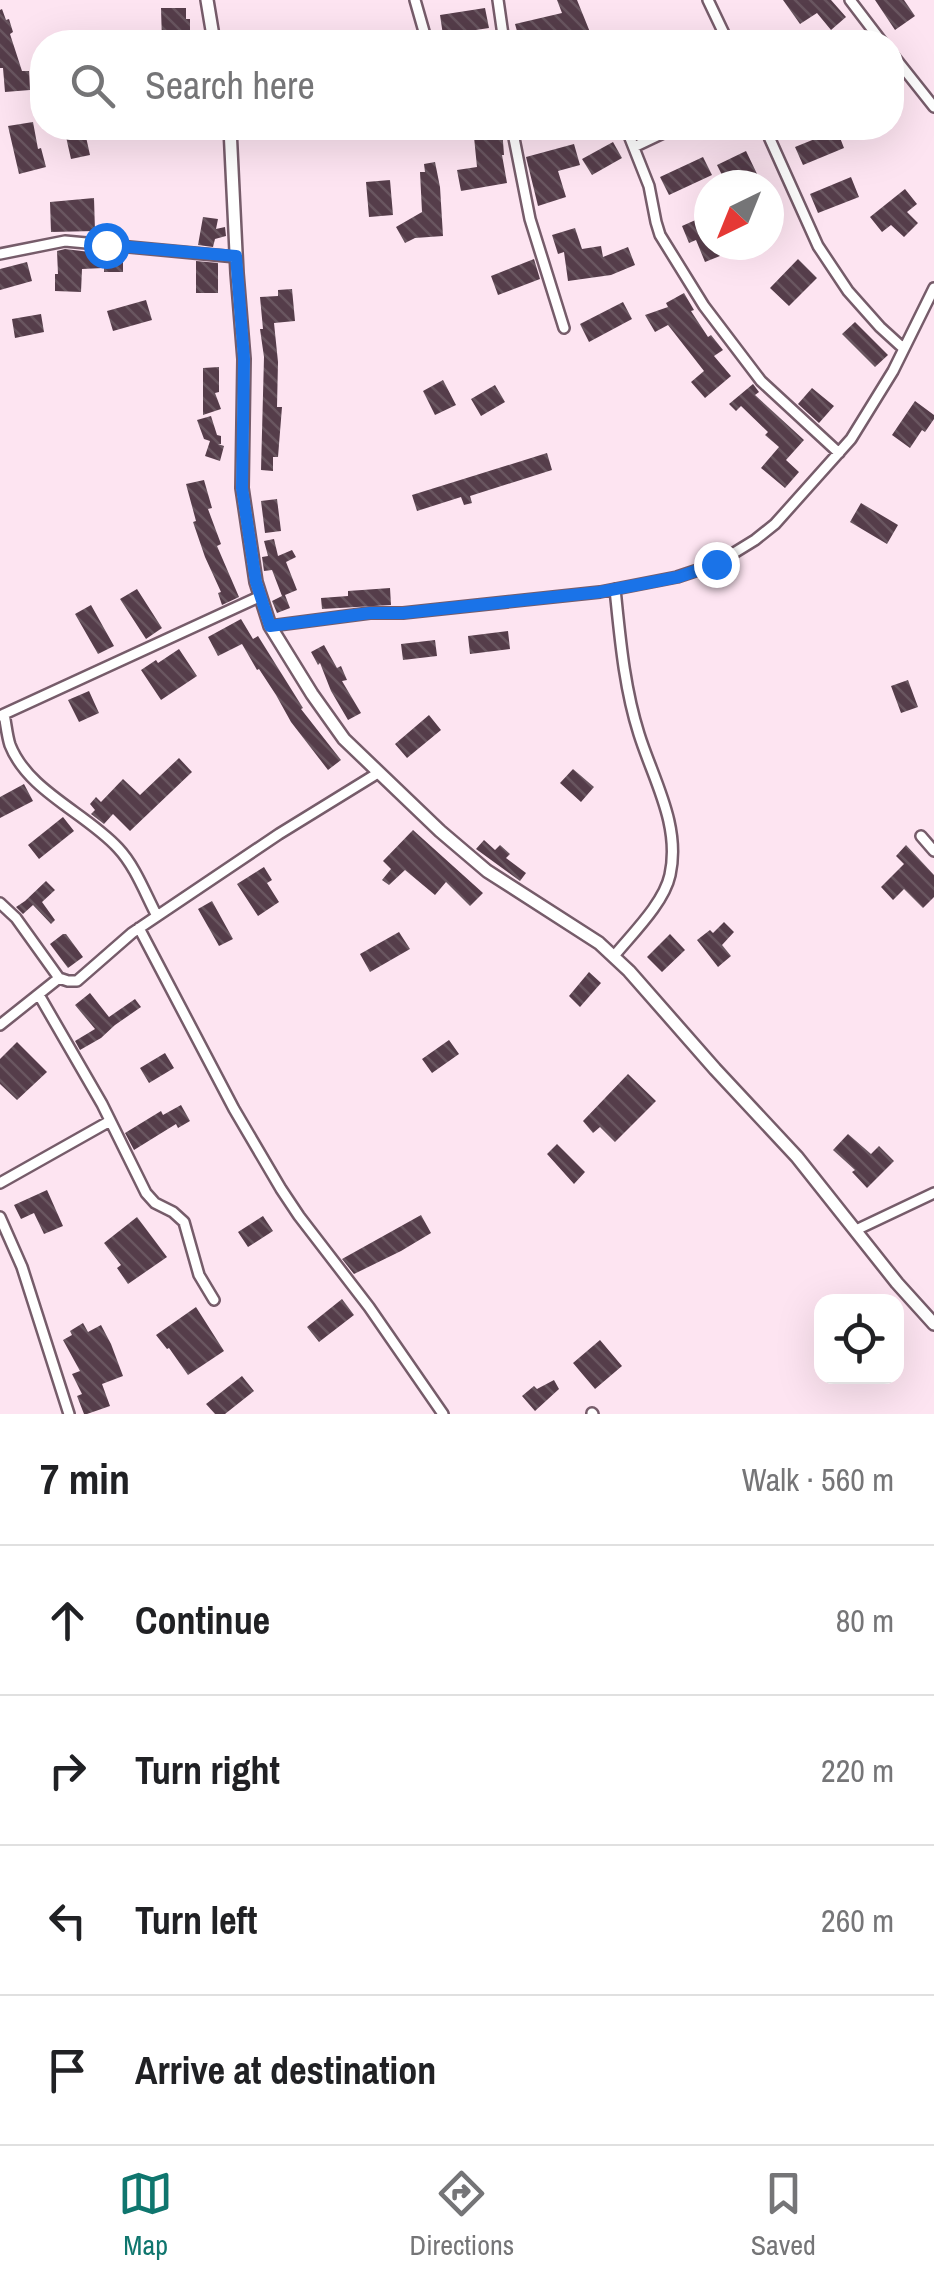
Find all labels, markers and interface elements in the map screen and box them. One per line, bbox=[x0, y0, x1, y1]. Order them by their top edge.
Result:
search box bbox=[30, 30, 904, 140]
icon: search bbox=[65, 58, 120, 113]
text: Search here bbox=[145, 60, 315, 111]
north arrow bbox=[694, 170, 784, 260]
route start bbox=[84, 223, 130, 269]
route end bbox=[694, 542, 740, 588]
map controls bbox=[814, 1294, 904, 1384]
button: locate bbox=[814, 1294, 904, 1384]
text: 7 min bbox=[40, 1451, 130, 1507]
text: Walk · 560 m bbox=[742, 1458, 894, 1501]
icon: ahead bbox=[40, 1593, 95, 1648]
text: Continue bbox=[135, 1595, 270, 1646]
text: 80 m bbox=[836, 1599, 894, 1642]
icon: right bbox=[40, 1743, 95, 1798]
text: Turn right bbox=[135, 1745, 280, 1796]
text: 220 m bbox=[821, 1749, 894, 1792]
icon: left bbox=[40, 1893, 95, 1948]
text: Turn left bbox=[135, 1895, 257, 1946]
text: 260 m bbox=[821, 1899, 894, 1942]
icon: arrive bbox=[40, 2043, 95, 2098]
text: Arrive at destination bbox=[135, 2045, 436, 2096]
tab: Map bbox=[118, 2166, 173, 2264]
tab: Directions bbox=[410, 2166, 514, 2264]
tab: Saved bbox=[751, 2166, 816, 2264]

